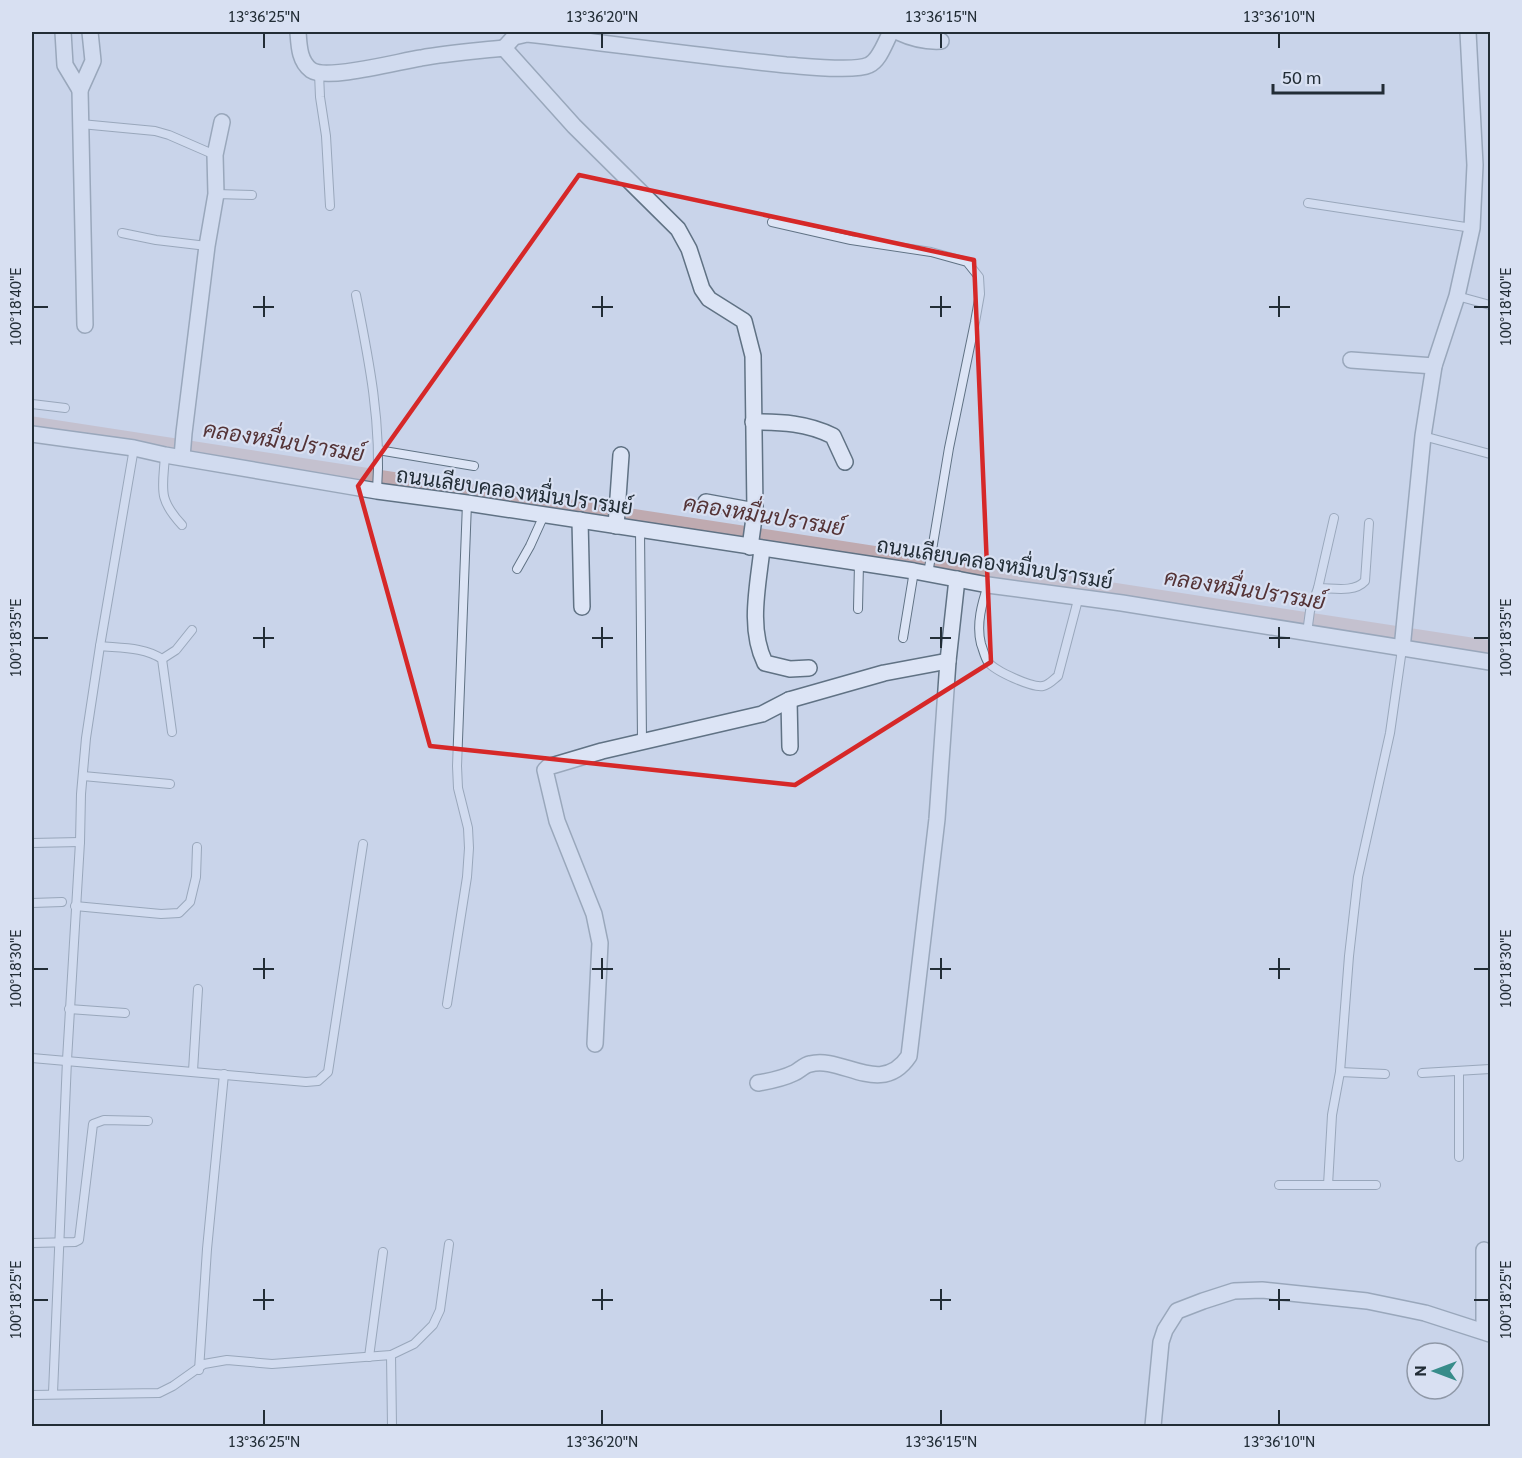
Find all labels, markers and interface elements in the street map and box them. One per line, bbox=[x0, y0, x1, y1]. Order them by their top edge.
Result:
text: 13°36'25"N bbox=[228, 6, 300, 25]
text: 13°36'20"N bbox=[566, 6, 638, 25]
text: 13°36'15"N bbox=[905, 6, 977, 25]
text: 13°36'10"N bbox=[1243, 6, 1315, 25]
scale bar bbox=[1273, 57, 1382, 95]
text: 50 m bbox=[1282, 65, 1321, 88]
text: 100°18'40"E bbox=[5, 268, 24, 346]
text: 100°18'40"E bbox=[1495, 268, 1514, 346]
water label: คลองหมื่นปรารมย์ bbox=[201, 409, 370, 467]
street label: ถนนเลียบคลองหมื่นปรารมย์ bbox=[395, 455, 636, 520]
water label: คลองหมื่นปรารมย์ bbox=[681, 483, 850, 541]
street label: ถนนเลียบคลองหมื่นปรารมย์ bbox=[875, 525, 1116, 594]
water label: คลองหมื่นปรารมย์ bbox=[1162, 557, 1331, 615]
text: 100°18'35"E bbox=[5, 599, 24, 677]
text: 100°18'35"E bbox=[1495, 599, 1514, 677]
text: 100°18'30"E bbox=[5, 930, 24, 1008]
text: 100°18'30"E bbox=[1495, 930, 1514, 1008]
text: 100°18'25"E bbox=[5, 1261, 24, 1339]
text: 100°18'25"E bbox=[1495, 1261, 1514, 1339]
north arrow bbox=[1405, 1341, 1465, 1401]
text: N bbox=[1409, 1365, 1430, 1377]
text: 13°36'25"N bbox=[228, 1431, 300, 1450]
text: 13°36'20"N bbox=[566, 1431, 638, 1450]
text: 13°36'15"N bbox=[905, 1431, 977, 1450]
text: 13°36'10"N bbox=[1243, 1431, 1315, 1450]

